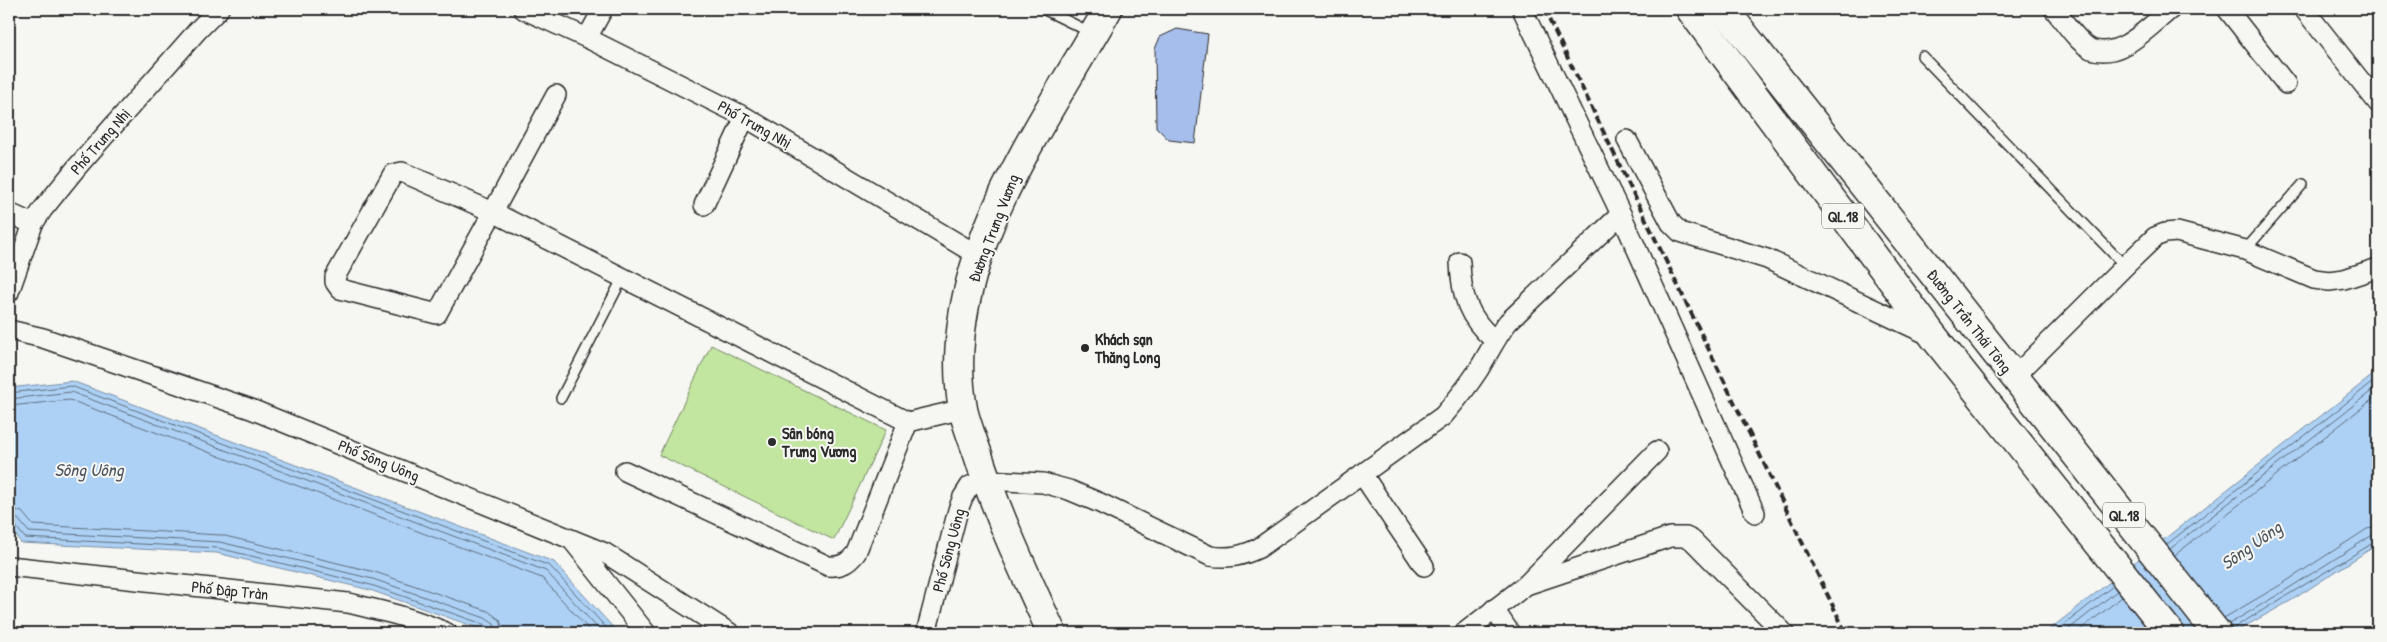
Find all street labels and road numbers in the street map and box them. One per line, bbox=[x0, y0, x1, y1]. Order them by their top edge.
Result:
street label: Phố Trưng Nhị bbox=[714, 95, 796, 153]
street label: Phố Trưng Nhị bbox=[65, 103, 135, 179]
street label: Đường Trưng Vương bbox=[962, 171, 1024, 285]
road number: QL.18 bbox=[1822, 204, 1864, 228]
street label: Đường Trần Thái Tông bbox=[1922, 264, 2018, 378]
street label: Phố Sông Uông bbox=[335, 434, 423, 486]
road number: QL.18 bbox=[2103, 502, 2145, 528]
street label: Phố Sông Uông bbox=[926, 506, 970, 594]
street label: Phố Đập Tràn bbox=[190, 575, 270, 605]

